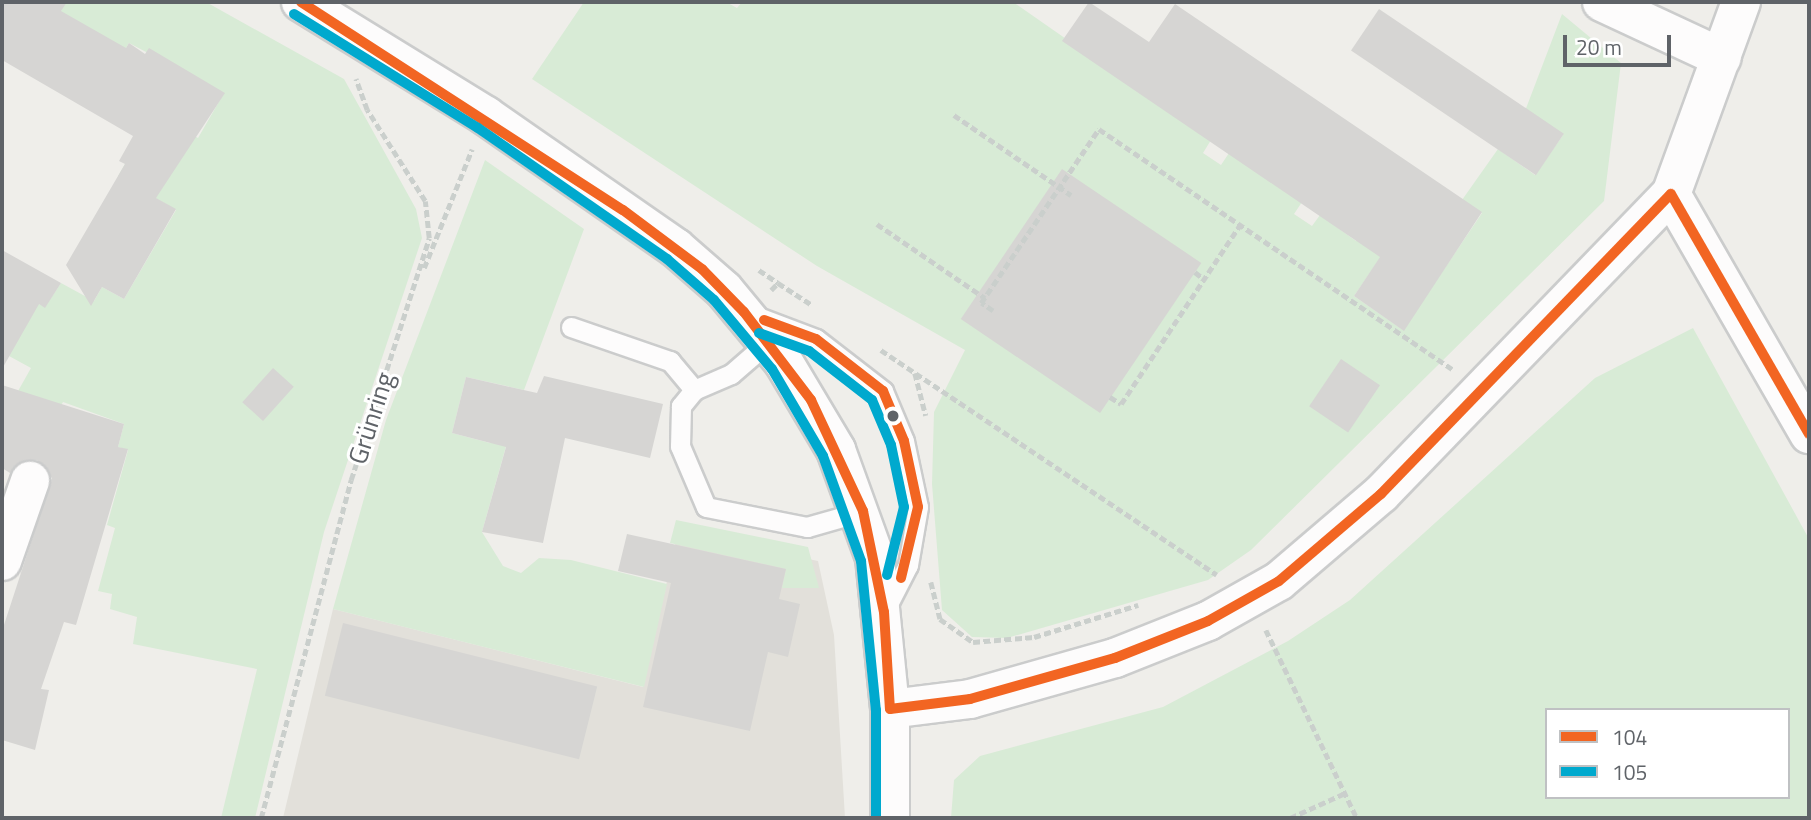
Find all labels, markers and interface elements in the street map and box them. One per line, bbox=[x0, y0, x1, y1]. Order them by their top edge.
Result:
scale bar bbox=[1566, 21, 1674, 65]
text: 20 m bbox=[1576, 31, 1622, 63]
street label: Grünring bbox=[342, 368, 400, 468]
unlabelled marker bbox=[886, 409, 900, 423]
legend bbox=[1545, 708, 1790, 799]
text: 104 bbox=[1612, 721, 1647, 753]
text: 105 bbox=[1612, 756, 1647, 788]

